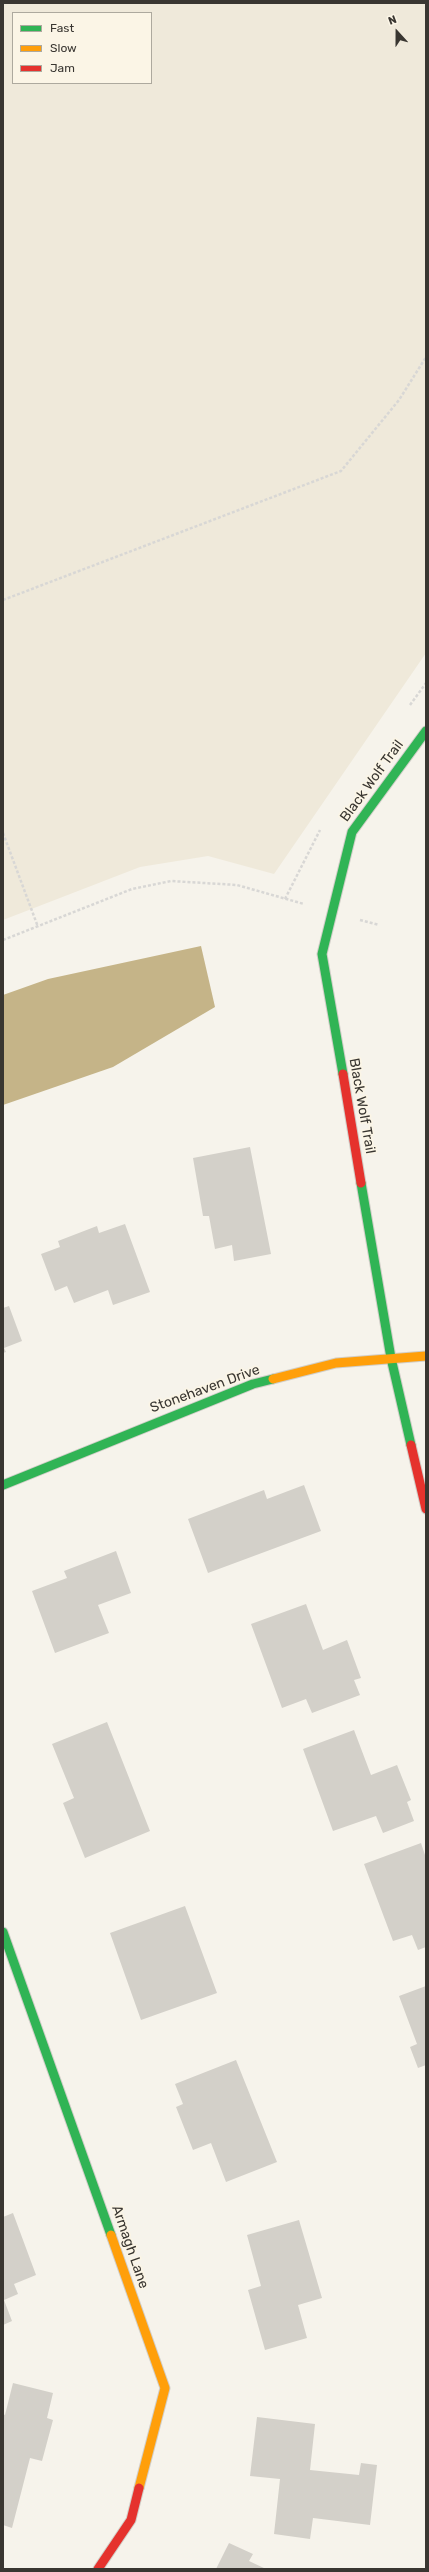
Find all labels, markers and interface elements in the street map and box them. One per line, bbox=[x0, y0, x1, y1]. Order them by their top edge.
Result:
legend bbox=[12, 12, 152, 84]
north arrow bbox=[377, 12, 417, 52]
text: N bbox=[386, 13, 399, 28]
text: Fast bbox=[50, 21, 74, 35]
text: Slow bbox=[50, 41, 77, 55]
text: Jam bbox=[50, 61, 75, 75]
street label: Black Wolf Trail bbox=[337, 737, 407, 825]
street label: Black Wolf Trail bbox=[345, 1057, 379, 1155]
street label: Stonehaven Drive bbox=[148, 1361, 262, 1417]
street label: Armagh Lane bbox=[108, 2203, 152, 2291]

